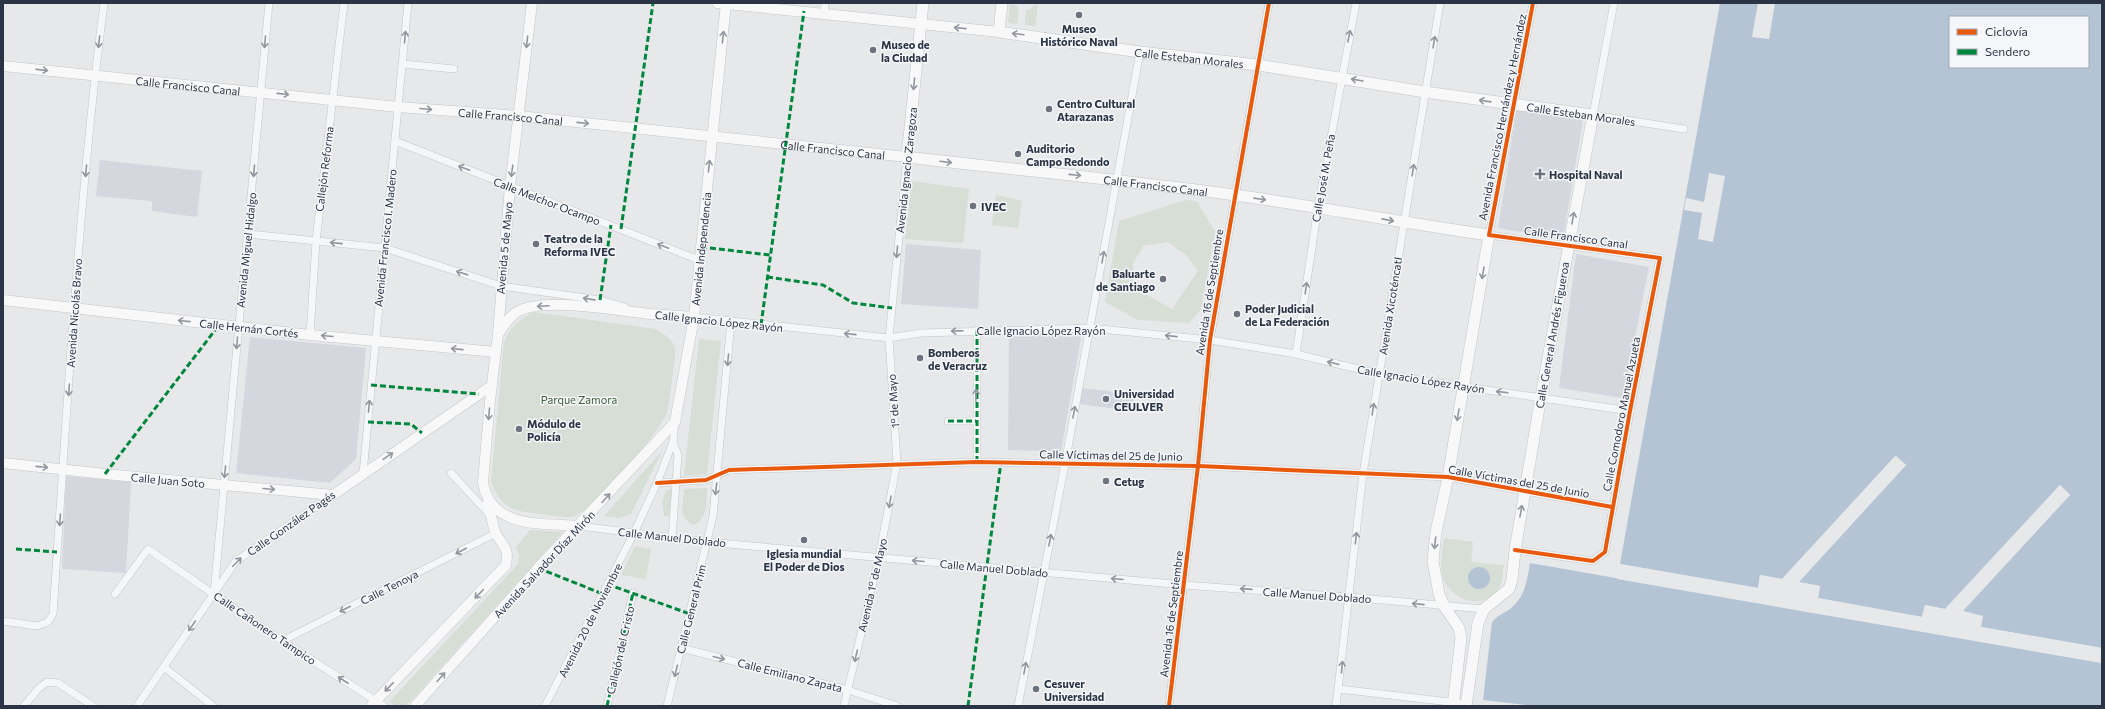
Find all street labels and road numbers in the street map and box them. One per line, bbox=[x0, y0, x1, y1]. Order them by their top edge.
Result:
street label: Avenida Francisco Hernández y Hernández bbox=[1476, 12, 1529, 221]
street label: Calle Esteban Morales bbox=[1134, 45, 1245, 70]
street label: Calle Francisco Canal bbox=[135, 73, 241, 97]
street label: Calle Esteban Morales bbox=[1526, 100, 1636, 128]
street label: Calle Francisco Canal bbox=[458, 105, 563, 127]
street label: Avenida Ignacio Zaragoza bbox=[893, 106, 919, 234]
street label: Callejón Reforma bbox=[312, 126, 336, 212]
street label: Calle José M. Peña bbox=[1309, 133, 1338, 223]
street label: Calle Francisco Canal bbox=[780, 137, 886, 161]
street label: Avenida Francisco I. Madero bbox=[371, 168, 399, 308]
street label: Calle Francisco Canal bbox=[1103, 172, 1209, 198]
street label: Calle Melchor Ocampo bbox=[492, 175, 603, 228]
street label: Avenida Miguel Hidalgo bbox=[233, 191, 259, 309]
street label: Avenida Independencia bbox=[689, 191, 713, 307]
street label: Avenida 5 de Mayo bbox=[493, 201, 515, 295]
street label: Calle Francisco Canal bbox=[1523, 223, 1629, 251]
street label: Avenida 16 de Septiembre bbox=[1193, 228, 1225, 356]
street label: Avenida Xicoténcatl bbox=[1376, 256, 1404, 356]
street label: Avenida Nicolás Bravo bbox=[64, 257, 84, 368]
street label: Calle General Andrés Figueroa bbox=[1533, 261, 1571, 409]
street label: Calle Ignacio López Rayón bbox=[654, 308, 784, 334]
street label: Calle Hernán Cortés bbox=[199, 316, 299, 340]
street label: Calle Ignacio López Rayón bbox=[977, 324, 1105, 337]
street label: Calle Comodoro Manuel Azueta bbox=[1600, 336, 1642, 492]
street label: Calle Ignacio López Rayón bbox=[1356, 362, 1486, 396]
street label: 1º de Mayo bbox=[885, 373, 901, 428]
street label: Calle Víctimas del 25 de Junio bbox=[1039, 447, 1183, 464]
street label: Calle Víctimas del 25 de Junio bbox=[1447, 462, 1591, 501]
street label: Calle Juan Soto bbox=[130, 470, 206, 491]
street label: Calle González Pagés bbox=[245, 488, 337, 558]
street label: Avenida Salvador Díaz Mirón bbox=[491, 508, 597, 620]
street label: Calle Manuel Doblado bbox=[617, 525, 727, 549]
street label: Avenida 1º de Mayo bbox=[855, 536, 889, 633]
street label: Avenida 16 de Septiembre bbox=[1157, 550, 1185, 678]
street label: Calle Manuel Doblado bbox=[939, 557, 1049, 579]
street label: Avenida 20 de Noviembre bbox=[556, 561, 625, 679]
street label: Calle General Prim bbox=[674, 563, 708, 655]
street label: Calle Tenoya bbox=[358, 567, 420, 607]
street label: Calle Manuel Doblado bbox=[1262, 585, 1372, 605]
street label: Calle Cañonero Tampico bbox=[211, 589, 319, 667]
street label: Callejón del Cristo bbox=[604, 604, 637, 695]
street label: Calle Emiliano Zapata bbox=[736, 656, 844, 694]

